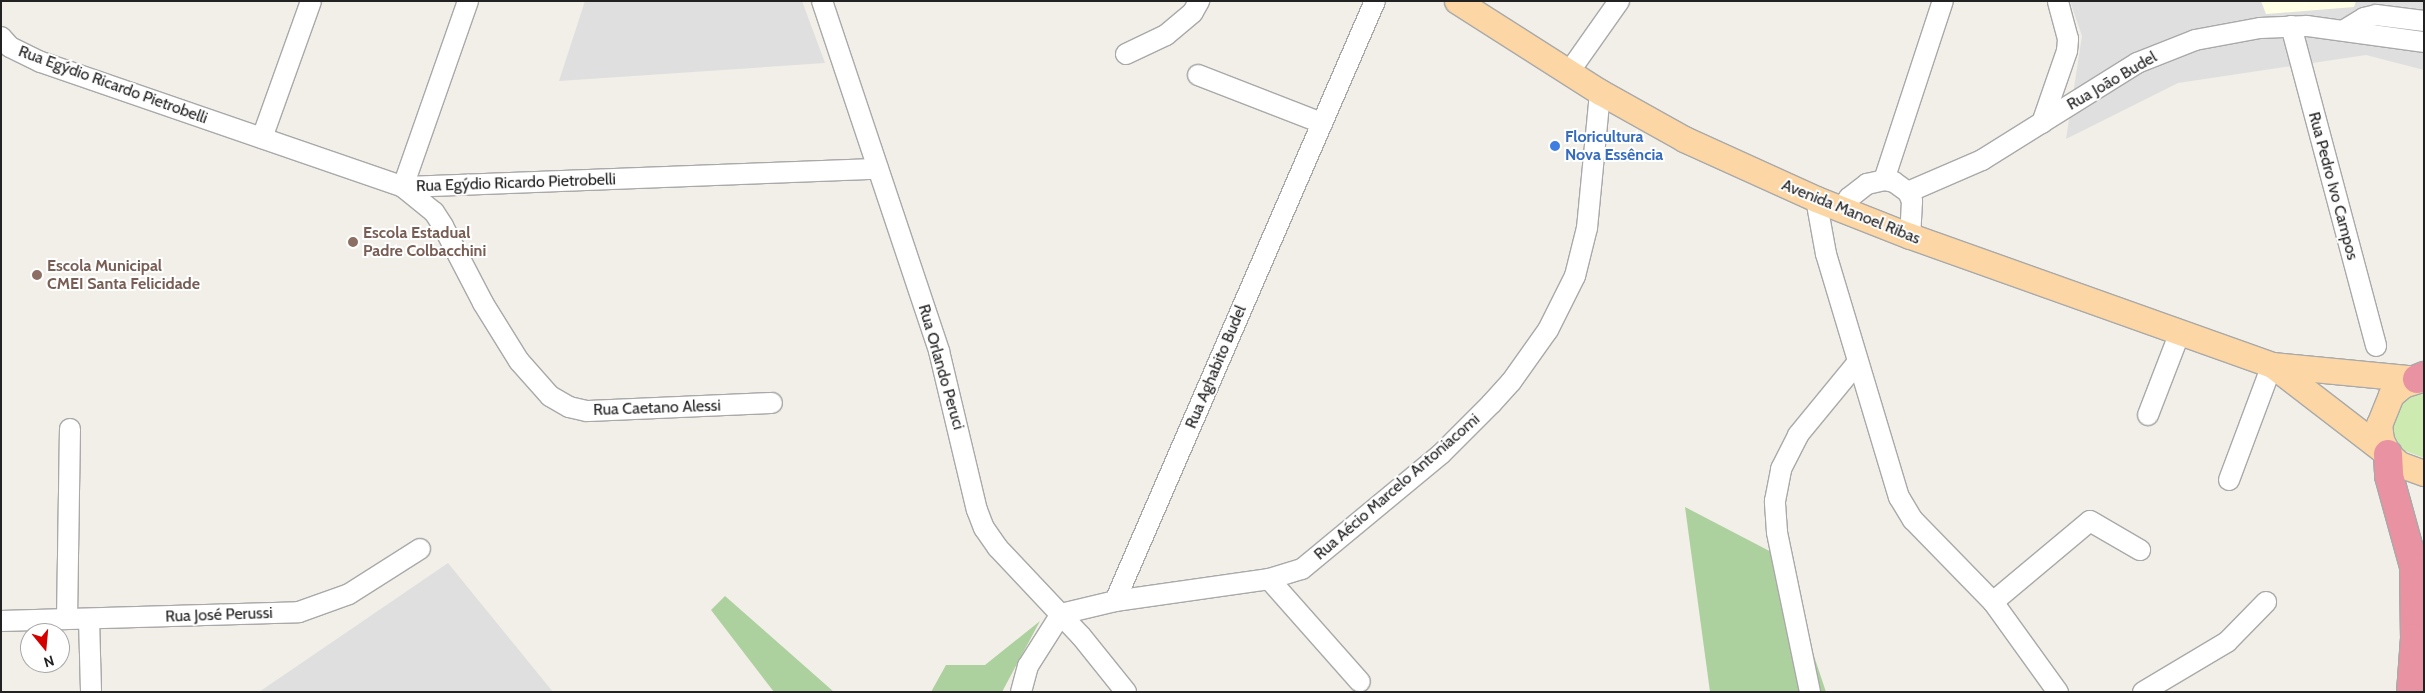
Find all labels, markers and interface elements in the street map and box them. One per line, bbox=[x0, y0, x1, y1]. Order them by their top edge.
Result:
street label: Rua Egýdio Ricardo Pietrobelli bbox=[16, 42, 210, 128]
street label: Rua João Budel bbox=[2064, 48, 2160, 114]
street label: Rua Pedro Ivo Campos bbox=[2304, 110, 2362, 262]
place label: Floricultura Nova Essência bbox=[1565, 127, 1663, 165]
marker: Floricultura Nova Essência bbox=[1549, 140, 1561, 152]
street label: Rua Egýdio Ricardo Pietrobelli bbox=[416, 170, 616, 196]
street label: Avenida Manoel Ribas bbox=[1779, 175, 1923, 249]
place label: Escola Estadual Padre Colbacchini bbox=[363, 223, 486, 261]
marker: Escola Estadual Padre Colbacchini bbox=[347, 236, 359, 248]
place label: Escola Municipal CMEI Santa Felicidade bbox=[47, 256, 200, 294]
marker: Escola Municipal CMEI Santa Felicidade bbox=[31, 269, 43, 281]
street label: Rua Orlando Peruci bbox=[914, 302, 968, 432]
street label: Rua Aghabito Budel bbox=[1181, 303, 1251, 431]
street label: Rua Caetano Alessi bbox=[593, 396, 721, 420]
street label: Rua Aécio Marcelo Antoniacomi bbox=[1310, 410, 1484, 564]
street label: Rua José Perussi bbox=[165, 604, 273, 626]
north arrow bbox=[20, 623, 70, 673]
text: N bbox=[42, 651, 56, 671]

